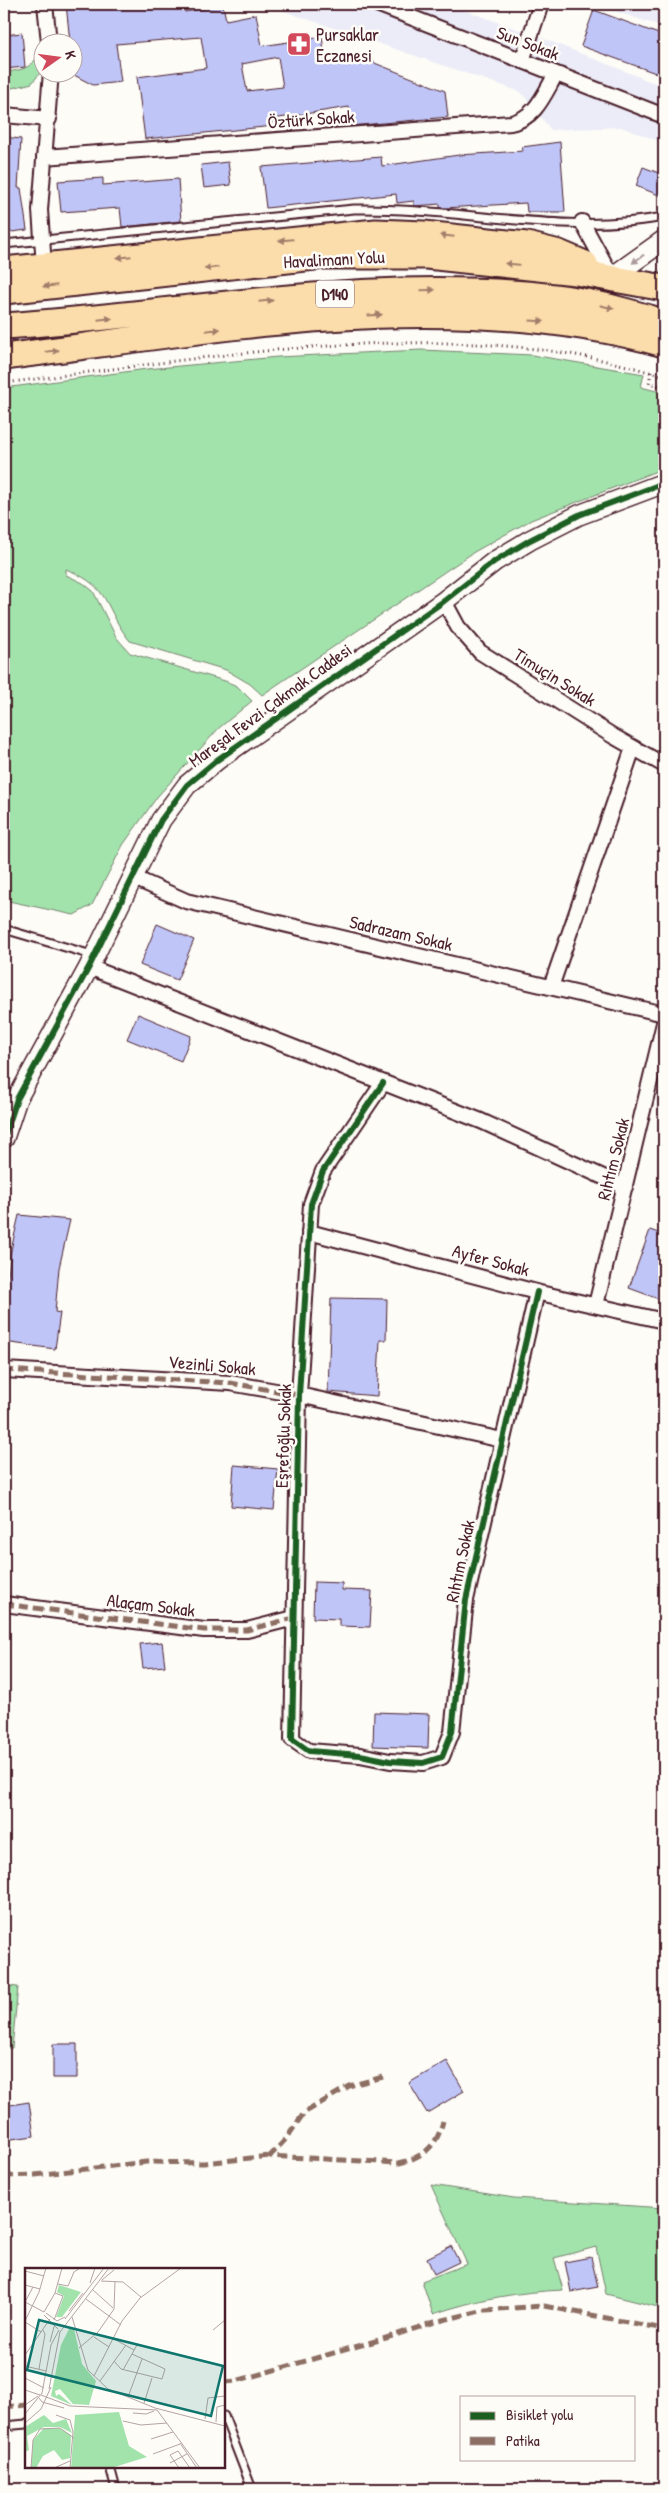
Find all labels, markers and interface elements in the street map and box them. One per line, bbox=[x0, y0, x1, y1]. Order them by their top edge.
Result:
street label: Sun Sokak bbox=[493, 20, 563, 67]
place label: Pursaklar Eczanesi bbox=[316, 22, 379, 68]
pharmacy icon: Pursaklar Eczanesi bbox=[286, 31, 312, 57]
north arrow bbox=[32, 32, 82, 82]
text: K bbox=[61, 49, 81, 61]
street label: Öztürk Sokak bbox=[267, 103, 356, 135]
one-way arrow bbox=[439, 232, 455, 240]
one-way arrow bbox=[277, 236, 293, 244]
street label: Havalimanı Yolu bbox=[283, 244, 385, 274]
one-way arrow bbox=[116, 253, 132, 261]
one-way arrow bbox=[632, 254, 645, 264]
one-way arrow bbox=[504, 260, 520, 268]
one-way arrow bbox=[203, 264, 219, 272]
road number: D140 bbox=[316, 280, 354, 308]
one-way arrow bbox=[41, 282, 57, 290]
one-way arrow bbox=[421, 286, 437, 294]
one-way arrow bbox=[259, 297, 275, 305]
one-way arrow bbox=[600, 303, 615, 311]
one-way arrow bbox=[367, 311, 383, 319]
one-way arrow bbox=[97, 315, 113, 323]
one-way arrow bbox=[530, 317, 546, 325]
one-way arrow bbox=[205, 326, 221, 334]
one-way arrow bbox=[44, 347, 60, 355]
street label: Mareşal Fevzi Çakmak Caddesi bbox=[183, 637, 357, 773]
street label: Timuçin Sokak bbox=[509, 642, 601, 712]
street label: Sadrazam Sokak bbox=[347, 909, 455, 957]
street label: Rıhtım Sokak bbox=[591, 1115, 635, 1203]
street label: Ayfer Sokak bbox=[450, 1238, 533, 1282]
street label: Vezinli Sokak bbox=[167, 1349, 257, 1381]
street label: Eşrefoğlu Sokak bbox=[269, 1383, 297, 1489]
street label: Rıhtım Sokak bbox=[439, 1517, 481, 1605]
street label: Alaçam Sokak bbox=[106, 1587, 197, 1623]
inset map bbox=[25, 2268, 225, 2468]
legend bbox=[460, 2396, 636, 2460]
text: Bisiklet yolu bbox=[506, 2404, 573, 2425]
text: Patika bbox=[506, 2430, 540, 2451]

